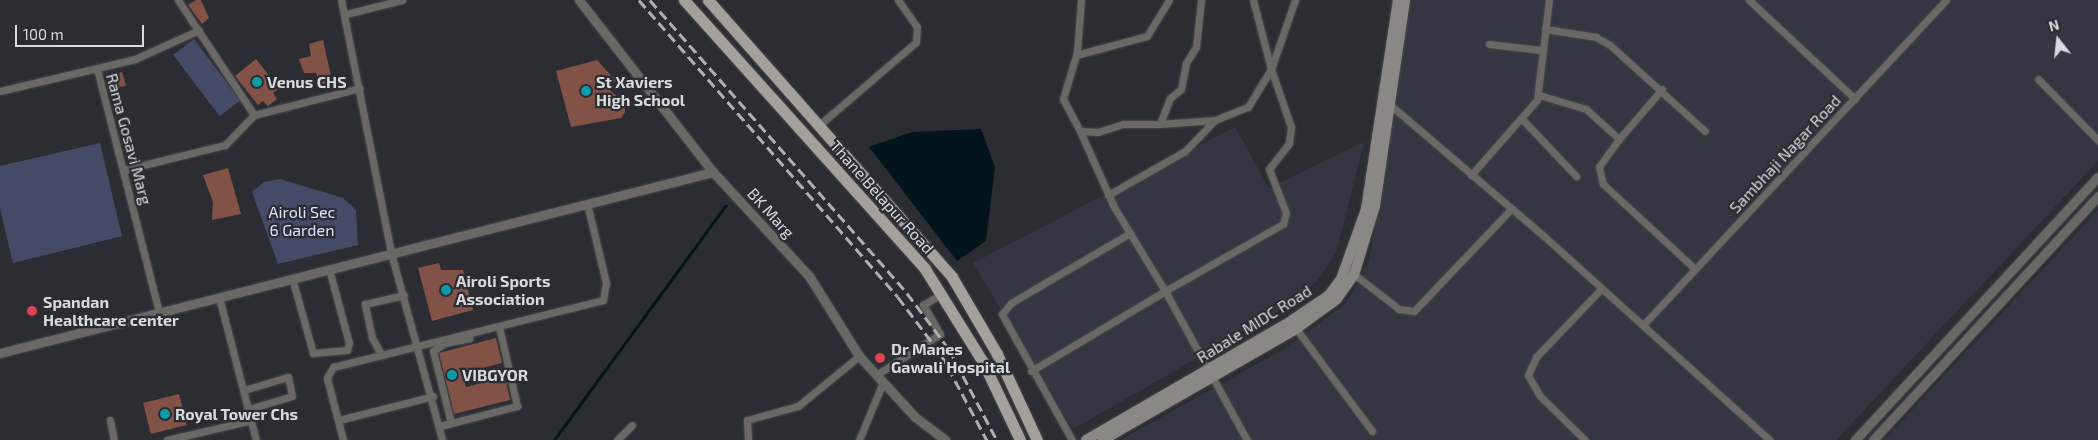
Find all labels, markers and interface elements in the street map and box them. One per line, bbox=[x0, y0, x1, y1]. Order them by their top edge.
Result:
scale bar bbox=[18, 15, 146, 47]
north arrow bbox=[2033, 15, 2083, 65]
text: N bbox=[2047, 16, 2061, 35]
text: 100 m bbox=[23, 25, 64, 43]
street label: Rama Gosavi Marg bbox=[102, 71, 156, 207]
place label: Venus CHS bbox=[267, 72, 347, 92]
place label: St Xaviers High School bbox=[596, 72, 685, 110]
marker: Venus CHS bbox=[251, 76, 263, 88]
marker: St Xaviers High School bbox=[580, 85, 592, 97]
street label: Sambhaji Nagar Road bbox=[1725, 91, 1845, 217]
street label: Thane Belapur Road bbox=[826, 136, 938, 258]
street label: BK Marg bbox=[743, 184, 799, 242]
park label: Airoli Sec 6 Garden bbox=[269, 202, 335, 240]
place label: Airoli Sports Association bbox=[456, 271, 550, 309]
street label: Rabale MIDC Road bbox=[1193, 281, 1315, 367]
marker: Airoli Sports Association bbox=[440, 284, 452, 296]
place label: Spandan Healthcare center bbox=[43, 292, 179, 330]
marker: Spandan Healthcare center bbox=[25, 304, 39, 318]
place label: Dr Manes Gawali Hospital bbox=[891, 339, 1010, 377]
marker: Dr Manes Gawali Hospital bbox=[873, 351, 887, 365]
place label: VIBGYOR bbox=[462, 365, 528, 385]
marker: VIBGYOR bbox=[446, 369, 458, 381]
place label: Royal Tower Chs bbox=[175, 404, 299, 424]
marker: Royal Tower Chs bbox=[159, 408, 171, 420]

